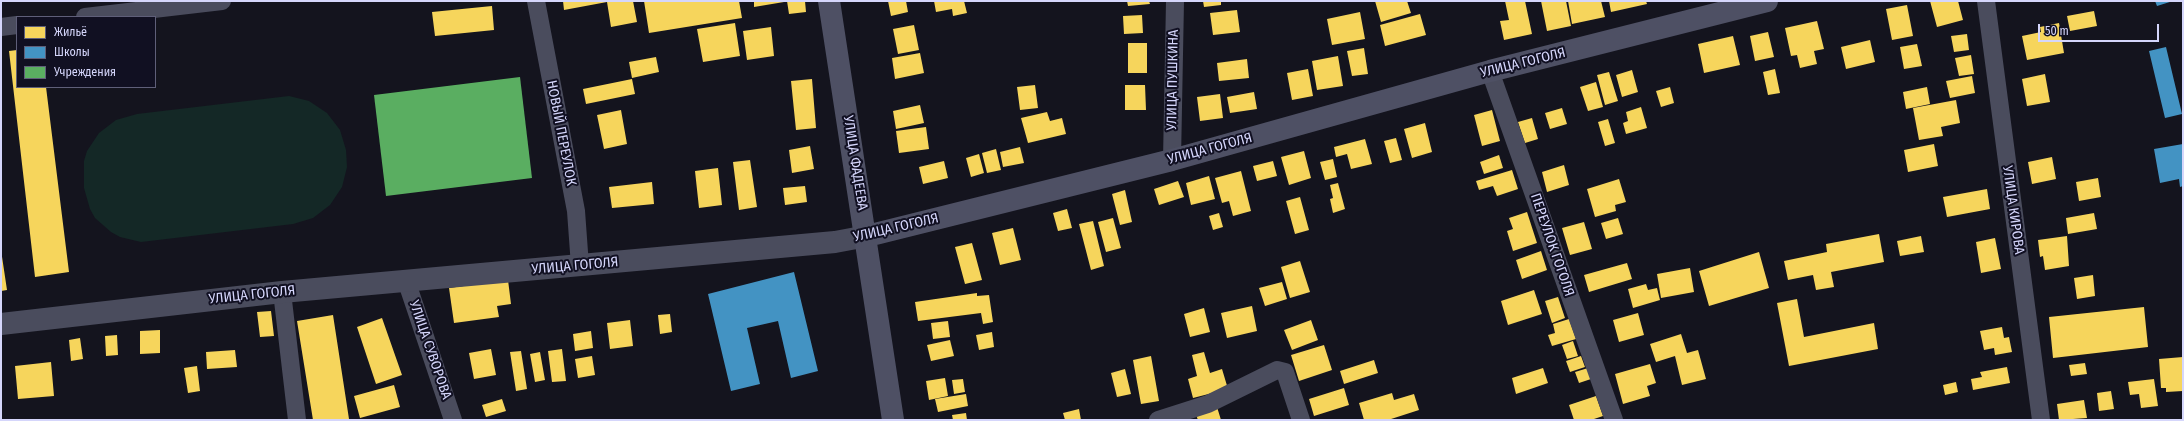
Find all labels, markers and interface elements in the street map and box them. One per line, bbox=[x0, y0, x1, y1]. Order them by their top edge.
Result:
legend bbox=[16, 16, 156, 88]
scale bar bbox=[2040, 16, 2161, 42]
text: 50 m bbox=[2045, 24, 2069, 38]
text: Жильё bbox=[54, 25, 87, 39]
street label: УЛИЦА ПУШКИНА bbox=[1164, 29, 1182, 131]
street label: УЛИЦА ГОГОЛЯ bbox=[1479, 44, 1567, 82]
text: Школы bbox=[54, 45, 90, 59]
text: Учреждения bbox=[54, 65, 116, 79]
street label: НОВЫЙ ПЕРЕУЛОК bbox=[543, 79, 579, 187]
street label: УЛИЦА ФАДЕЕВА bbox=[839, 114, 871, 212]
street label: УЛИЦА ГОГОЛЯ bbox=[1166, 130, 1254, 168]
street label: УЛИЦА КИРОВА bbox=[1998, 165, 2028, 255]
street label: ПЕРЕУЛОК ГОГОЛЯ bbox=[1527, 191, 1577, 299]
street label: УЛИЦА ГОГОЛЯ bbox=[852, 210, 940, 246]
street label: УЛИЦА ГОГОЛЯ bbox=[531, 254, 619, 278]
street label: УЛИЦА ГОГОЛЯ bbox=[208, 282, 296, 308]
street label: УЛИЦА СУВОРОВА bbox=[405, 298, 455, 402]

